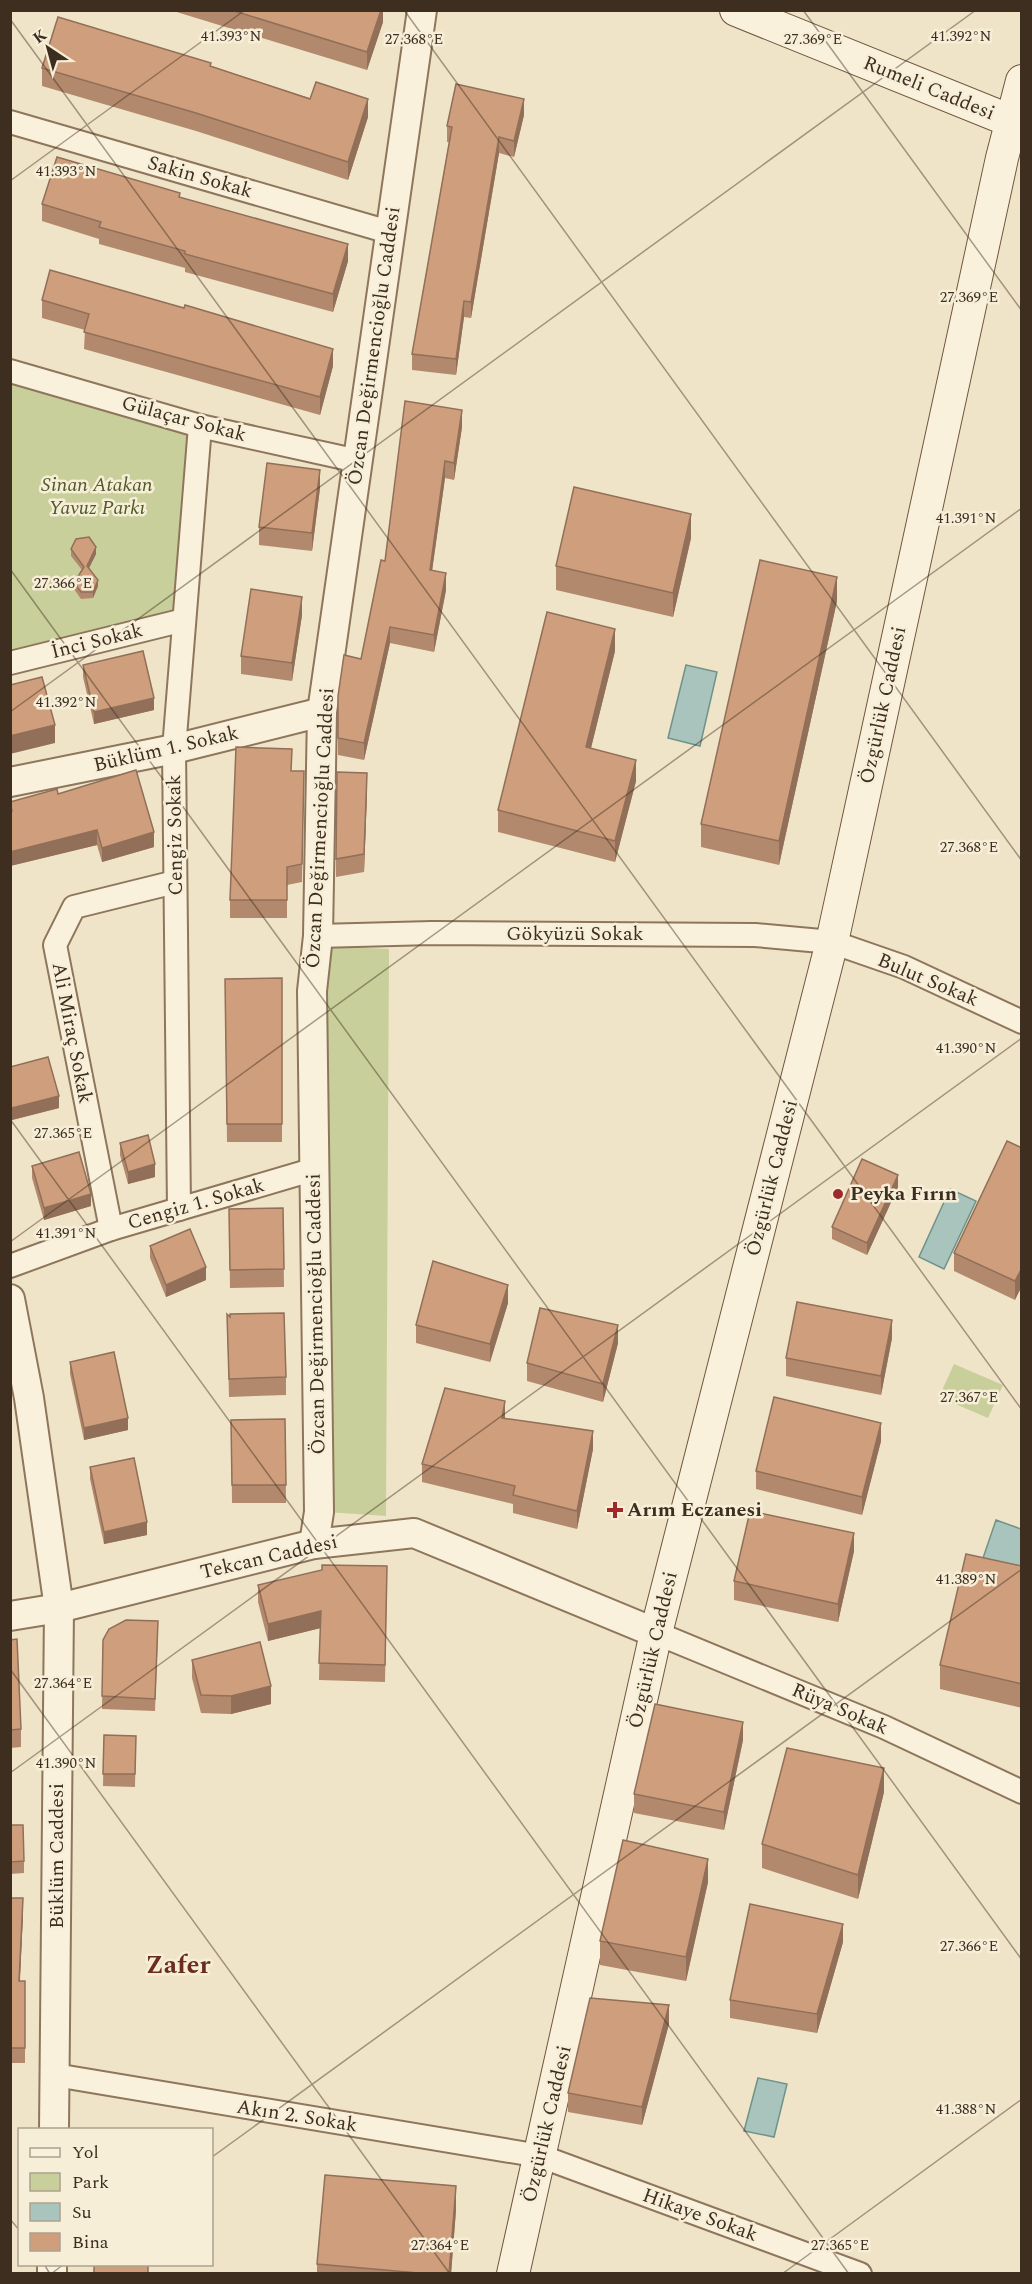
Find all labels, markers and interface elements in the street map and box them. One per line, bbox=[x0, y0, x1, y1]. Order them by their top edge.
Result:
north arrow bbox=[18, 18, 78, 78]
text: K bbox=[28, 23, 52, 50]
text: 41.393°N bbox=[201, 25, 261, 48]
text: 41.392°N bbox=[931, 25, 991, 48]
text: 27.368°E bbox=[385, 28, 443, 51]
text: 27.369°E bbox=[784, 28, 842, 51]
street label: Rumeli Caddesi bbox=[859, 48, 999, 128]
street label: Sakin Sokak bbox=[144, 148, 256, 206]
text: 41.393°N bbox=[36, 160, 96, 183]
street label: Özcan Değirmencioğlu Caddesi bbox=[340, 205, 408, 487]
text: 27.369°E bbox=[940, 286, 998, 309]
street label: Gülaçar Sokak bbox=[118, 388, 250, 450]
park label: Sinan Atakan Yavuz Parkı bbox=[41, 470, 153, 523]
text: 41.391°N bbox=[936, 507, 996, 530]
text: 27.366°E bbox=[34, 572, 92, 595]
street label: İnci Sokak bbox=[48, 615, 146, 667]
street label: Özgürlük Caddesi bbox=[852, 623, 914, 787]
street label: Özcan Değirmencioğlu Caddesi bbox=[298, 687, 342, 969]
text: 41.392°N bbox=[36, 691, 96, 714]
street label: Büklüm 1. Sokak bbox=[90, 718, 242, 780]
street label: Cengiz Sokak bbox=[159, 774, 191, 896]
text: 27.368°E bbox=[940, 836, 998, 859]
street label: Gökyüzü Sokak bbox=[506, 919, 644, 949]
street label: Bulut Sokak bbox=[873, 945, 983, 1015]
street label: Ali Miraç Sokak bbox=[44, 960, 100, 1106]
text: 41.390°N bbox=[936, 1037, 996, 1060]
street label: Özgürlük Caddesi bbox=[738, 1097, 806, 1259]
text: 27.365°E bbox=[34, 1122, 92, 1145]
street label: Cengiz 1. Sokak bbox=[124, 1170, 268, 1238]
street label: Özcan Değirmencioğlu Caddesi bbox=[299, 1173, 333, 1455]
place label: Peyka Fırın bbox=[850, 1179, 957, 1209]
marker: Peyka Fırın bbox=[831, 1187, 845, 1201]
text: 41.391°N bbox=[36, 1222, 96, 1245]
text: 27.367°E bbox=[940, 1386, 998, 1409]
place label: Arım Eczanesi bbox=[627, 1495, 762, 1525]
marker: Arım Eczanesi bbox=[608, 1503, 622, 1517]
street label: Tekcan Caddesi bbox=[197, 1527, 341, 1587]
street label: Özgürlük Caddesi bbox=[620, 1568, 686, 1732]
text: 41.389°N bbox=[936, 1568, 996, 1591]
text: 27.364°E bbox=[34, 1672, 92, 1695]
street label: Rüya Sokak bbox=[787, 1675, 893, 1743]
text: 41.390°N bbox=[36, 1752, 96, 1775]
street label: Büklüm Caddesi bbox=[42, 1783, 72, 1929]
text: 27.366°E bbox=[940, 1935, 998, 1958]
district label: Zafer bbox=[146, 1945, 211, 1985]
street label: Özgürlük Caddesi bbox=[514, 2042, 580, 2206]
street label: Akın 2. Sokak bbox=[234, 2092, 360, 2140]
text: 41.388°N bbox=[936, 2098, 996, 2121]
legend bbox=[18, 2128, 213, 2266]
text: Yol bbox=[72, 2139, 99, 2166]
text: Park bbox=[72, 2169, 109, 2196]
street label: Hikaye Sokak bbox=[638, 2180, 762, 2250]
text: Su bbox=[72, 2199, 92, 2226]
text: Bina bbox=[72, 2229, 109, 2256]
text: 27.364°E bbox=[411, 2234, 469, 2257]
text: 27.365°E bbox=[811, 2234, 869, 2257]

